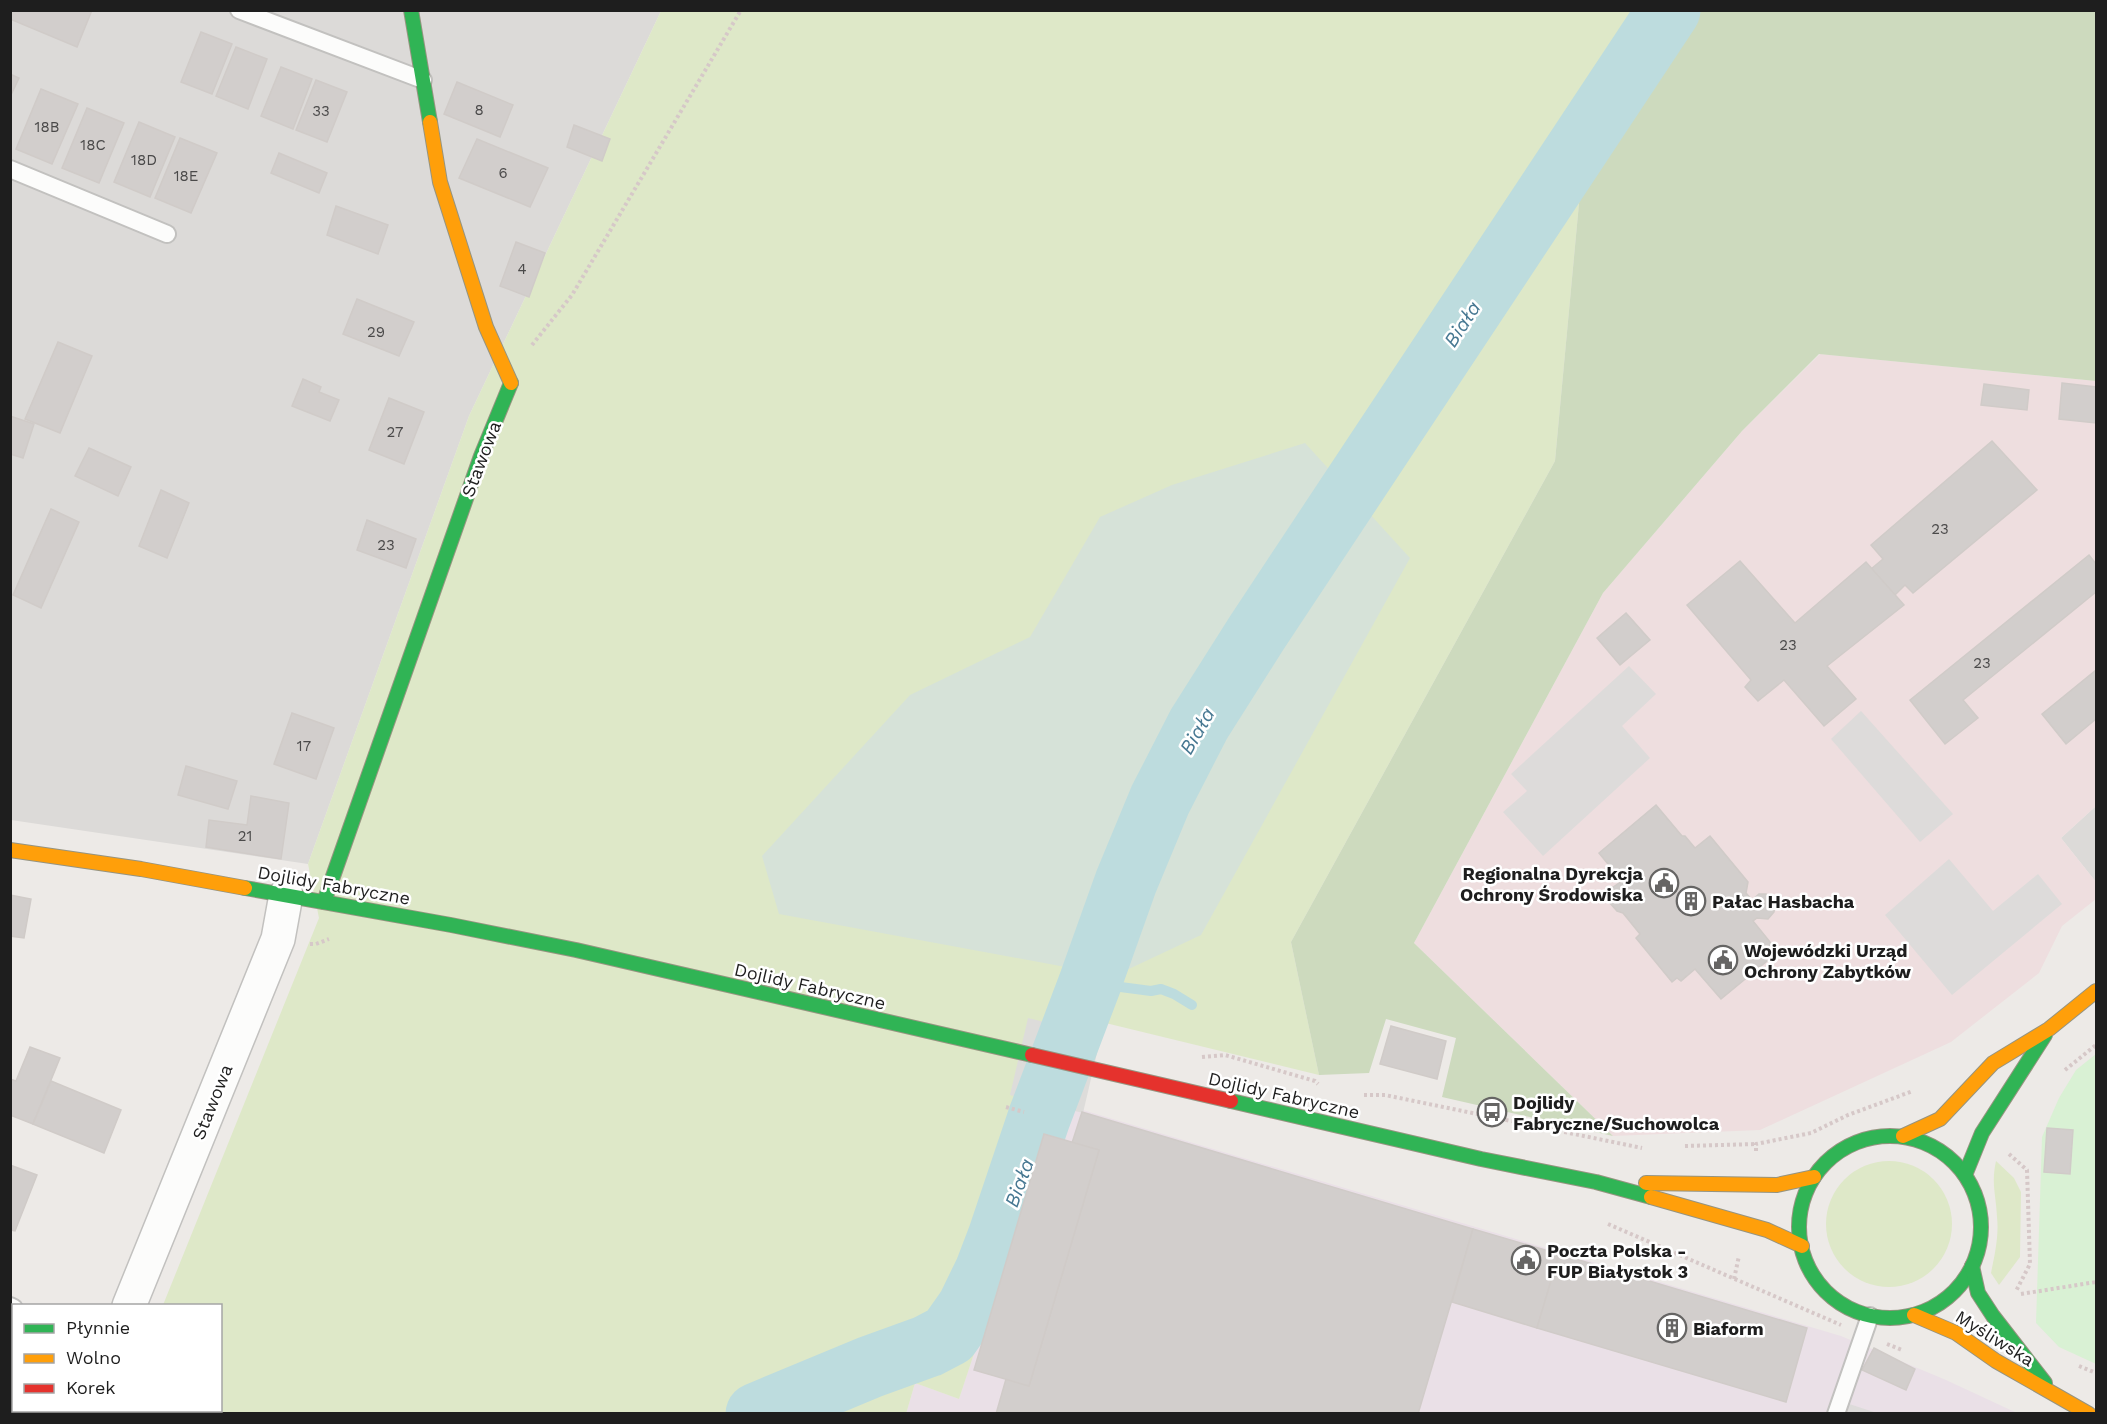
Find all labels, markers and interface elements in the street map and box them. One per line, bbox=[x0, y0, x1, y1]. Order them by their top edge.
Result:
house number: 8 bbox=[474, 101, 484, 119]
house number: 33 bbox=[312, 102, 330, 120]
house number: 18B bbox=[35, 118, 59, 136]
house number: 18C bbox=[80, 136, 106, 154]
house number: 18D bbox=[131, 151, 157, 169]
house number: 6 bbox=[498, 164, 508, 182]
house number: 18E bbox=[174, 167, 198, 185]
house number: 4 bbox=[517, 260, 527, 278]
water label: Biała bbox=[1438, 297, 1486, 351]
house number: 29 bbox=[367, 323, 385, 341]
street label: Stawowa bbox=[457, 418, 505, 500]
house number: 27 bbox=[387, 423, 403, 441]
house number: 23 bbox=[1931, 520, 1949, 538]
house number: 23 bbox=[377, 536, 395, 554]
house number: 23 bbox=[1779, 636, 1797, 654]
house number: 23 bbox=[1973, 654, 1991, 672]
water label: Biała bbox=[1174, 703, 1220, 759]
house number: 17 bbox=[297, 737, 311, 755]
house number: 21 bbox=[238, 827, 252, 845]
street label: Dojlidy Fabryczne bbox=[256, 861, 412, 909]
place label: Regionalna Dyrekcja Ochrony Środowiska bbox=[1460, 863, 1644, 905]
public building icon: Regionalna Dyrekcja Ochrony Środowiska bbox=[1648, 867, 1680, 899]
building icon: Pałac Hasbacha bbox=[1675, 885, 1707, 917]
place label: Pałac Hasbacha bbox=[1712, 891, 1855, 912]
place label: Wojewódzki Urząd Ochrony Zabytków bbox=[1744, 940, 1912, 982]
public building icon: Wojewódzki Urząd Ochrony Zabytków bbox=[1707, 944, 1739, 976]
street label: Dojlidy Fabryczne bbox=[732, 958, 888, 1014]
street label: Stawowa bbox=[187, 1061, 237, 1143]
street label: Dojlidy Fabryczne bbox=[1206, 1067, 1362, 1123]
place label: Dojlidy Fabryczne/Suchowolca bbox=[1513, 1092, 1720, 1134]
bus stop icon: Dojlidy Fabryczne/Suchowolca bbox=[1476, 1096, 1508, 1128]
water label: Biała bbox=[999, 1156, 1039, 1210]
place label: Poczta Polska - FUP Białystok 3 bbox=[1547, 1240, 1688, 1282]
public building icon: Poczta Polska - FUP Białystok 3 bbox=[1510, 1244, 1542, 1276]
legend bbox=[12, 1304, 222, 1412]
street label: Myśliwska bbox=[1952, 1306, 2038, 1370]
building icon: Biaform bbox=[1656, 1312, 1688, 1344]
text: Płynnie bbox=[66, 1317, 130, 1338]
place label: Biaform bbox=[1693, 1318, 1764, 1339]
text: Wolno bbox=[66, 1347, 121, 1368]
text: Korek bbox=[66, 1377, 116, 1398]

